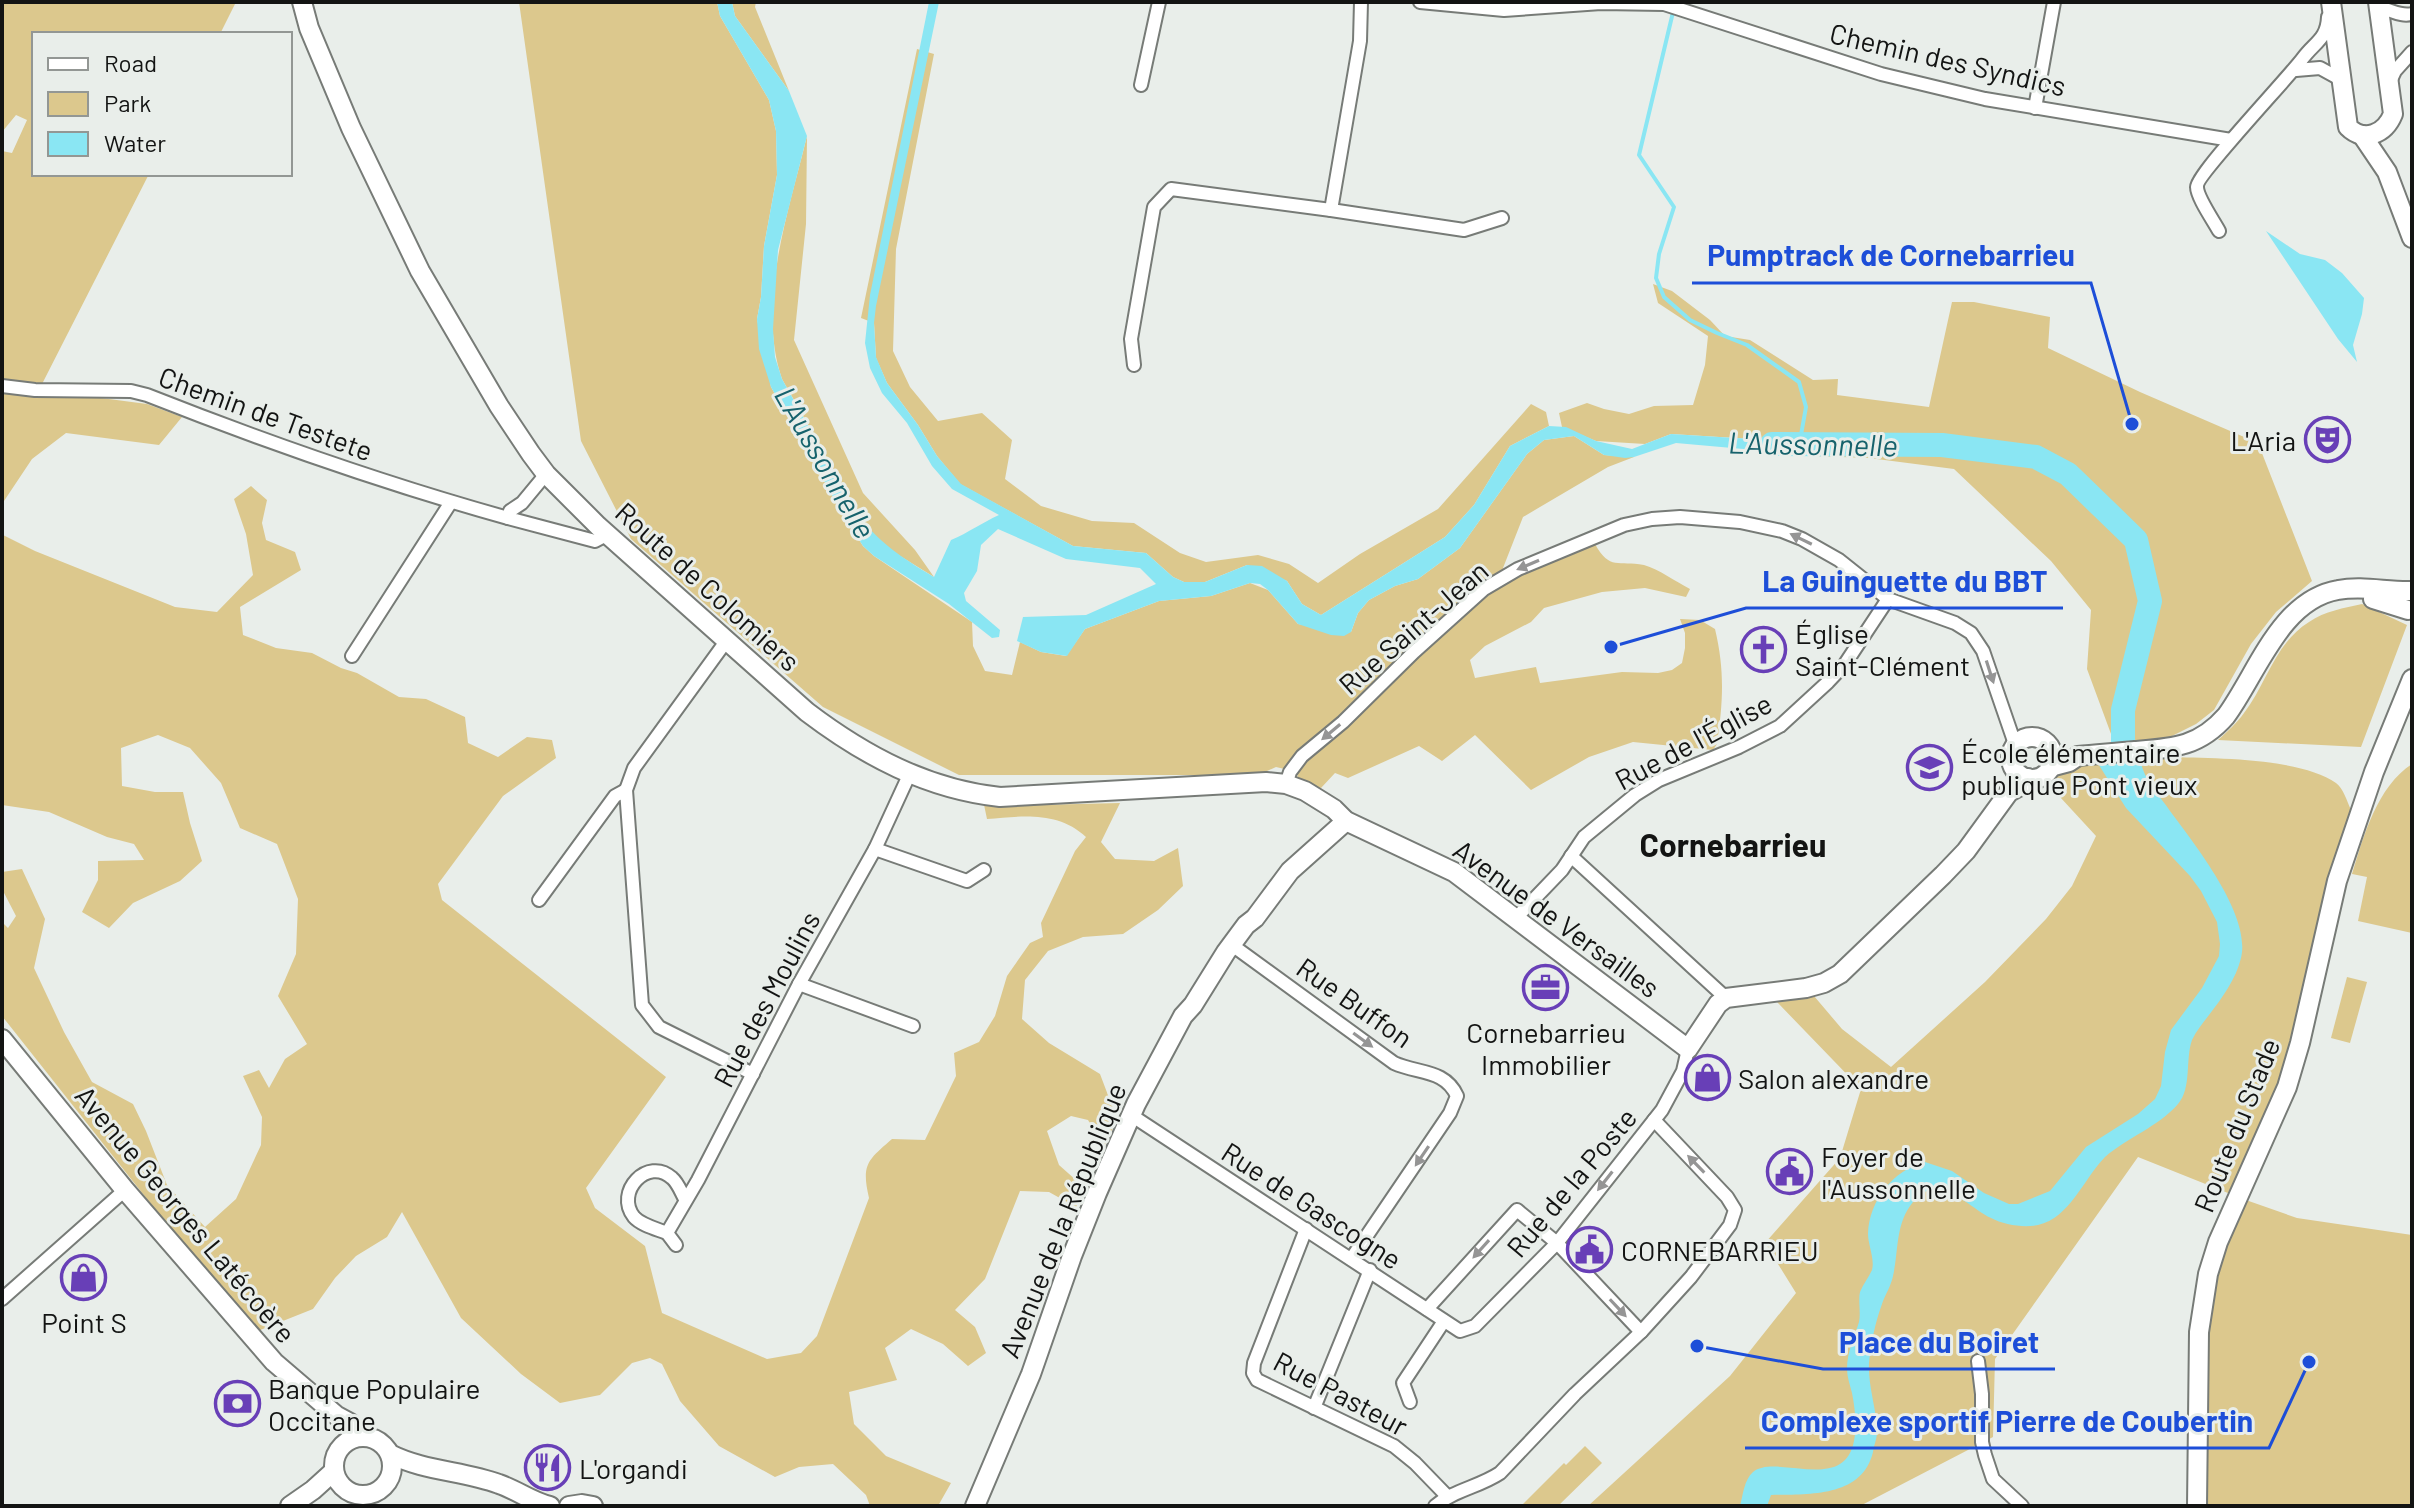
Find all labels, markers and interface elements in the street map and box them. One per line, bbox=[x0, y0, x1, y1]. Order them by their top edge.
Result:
street label: Chemin des Syndics bbox=[1827, 15, 2069, 103]
legend bbox=[32, 32, 292, 176]
text: Road bbox=[104, 48, 157, 77]
text: Park bbox=[104, 88, 151, 117]
text: Water bbox=[104, 128, 166, 157]
callout: Pumptrack de Cornebarrieu bbox=[1692, 229, 2091, 283]
text: Pumptrack de Cornebarrieu bbox=[1707, 236, 2075, 272]
street label: Chemin de Testete bbox=[155, 359, 377, 467]
water label: L'Aussonnelle bbox=[768, 380, 884, 544]
theatre icon: L'Aria bbox=[2303, 416, 2351, 464]
place label: L'Aria bbox=[2231, 423, 2296, 457]
water label: L'Aussonnelle bbox=[1728, 424, 1898, 462]
street label: Route de Colomiers bbox=[609, 494, 807, 678]
one-way arrow bbox=[1789, 532, 1812, 546]
street label: Rue Saint-Jean bbox=[1331, 553, 1495, 701]
callout: La Guinguette du BBT bbox=[1746, 554, 2063, 608]
one-way arrow bbox=[1517, 558, 1540, 571]
text: La Guinguette du BBT bbox=[1762, 562, 2048, 598]
place label: Église Saint-Clément bbox=[1795, 616, 1970, 682]
church icon: Église Saint-Clément bbox=[1740, 625, 1788, 673]
one-way arrow bbox=[1984, 660, 1997, 684]
street label: Rue de l'Église bbox=[1609, 685, 1777, 797]
one-way arrow bbox=[1321, 723, 1341, 740]
place label: École élémentaire publique Pont vieux bbox=[1961, 735, 2197, 801]
school or university icon: École élémentaire publique Pont vieux bbox=[1906, 744, 1954, 792]
district label: Cornebarrieu bbox=[1640, 825, 1826, 863]
street label: Avenue de Versailles bbox=[1447, 832, 1667, 1004]
street label: Rue des Moulins bbox=[705, 905, 827, 1093]
street label: Rue Buffon bbox=[1290, 950, 1420, 1054]
office icon: Cornebarrieu Immobilier bbox=[1522, 963, 1570, 1011]
place label: Cornebarrieu Immobilier bbox=[1466, 1015, 1626, 1081]
one-way arrow bbox=[1352, 1032, 1374, 1048]
street label: Route du Stade bbox=[2186, 1033, 2286, 1217]
shop icon: Salon alexandre bbox=[1683, 1054, 1731, 1102]
place label: Salon alexandre bbox=[1738, 1061, 1929, 1095]
street label: Avenue de la République bbox=[991, 1078, 1133, 1362]
street label: Avenue Georges Latécoère bbox=[69, 1079, 303, 1349]
street label: Rue de la Poste bbox=[1499, 1100, 1643, 1264]
street label: Rue de Gascogne bbox=[1216, 1134, 1408, 1276]
place label: Foyer de l'Aussonnelle bbox=[1821, 1139, 1976, 1205]
one-way arrow bbox=[1415, 1145, 1430, 1166]
public building icon: Foyer de l'Aussonnelle bbox=[1766, 1148, 1814, 1196]
one-way arrow bbox=[1687, 1155, 1705, 1174]
one-way arrow bbox=[1598, 1171, 1614, 1191]
public building icon: CORNEBARRIEU bbox=[1566, 1226, 1614, 1274]
place label: CORNEBARRIEU bbox=[1621, 1233, 1819, 1267]
one-way arrow bbox=[1472, 1240, 1490, 1259]
shop icon: Point S bbox=[60, 1253, 108, 1301]
one-way arrow bbox=[1608, 1298, 1627, 1317]
place label: Point S bbox=[41, 1305, 127, 1339]
callout: Place du Boiret bbox=[1823, 1315, 2055, 1369]
text: Place du Boiret bbox=[1839, 1323, 2039, 1359]
street label: Rue Pasteur bbox=[1268, 1344, 1414, 1442]
place label: Banque Populaire Occitane bbox=[268, 1371, 480, 1437]
bank icon: Banque Populaire Occitane bbox=[213, 1380, 261, 1428]
callout: Complexe sportif Pierre de Coubertin bbox=[1745, 1394, 2269, 1448]
text: Complexe sportif Pierre de Coubertin bbox=[1761, 1402, 2253, 1438]
restaurant icon: L'organdi bbox=[524, 1444, 572, 1492]
place label: L'organdi bbox=[579, 1451, 688, 1485]

